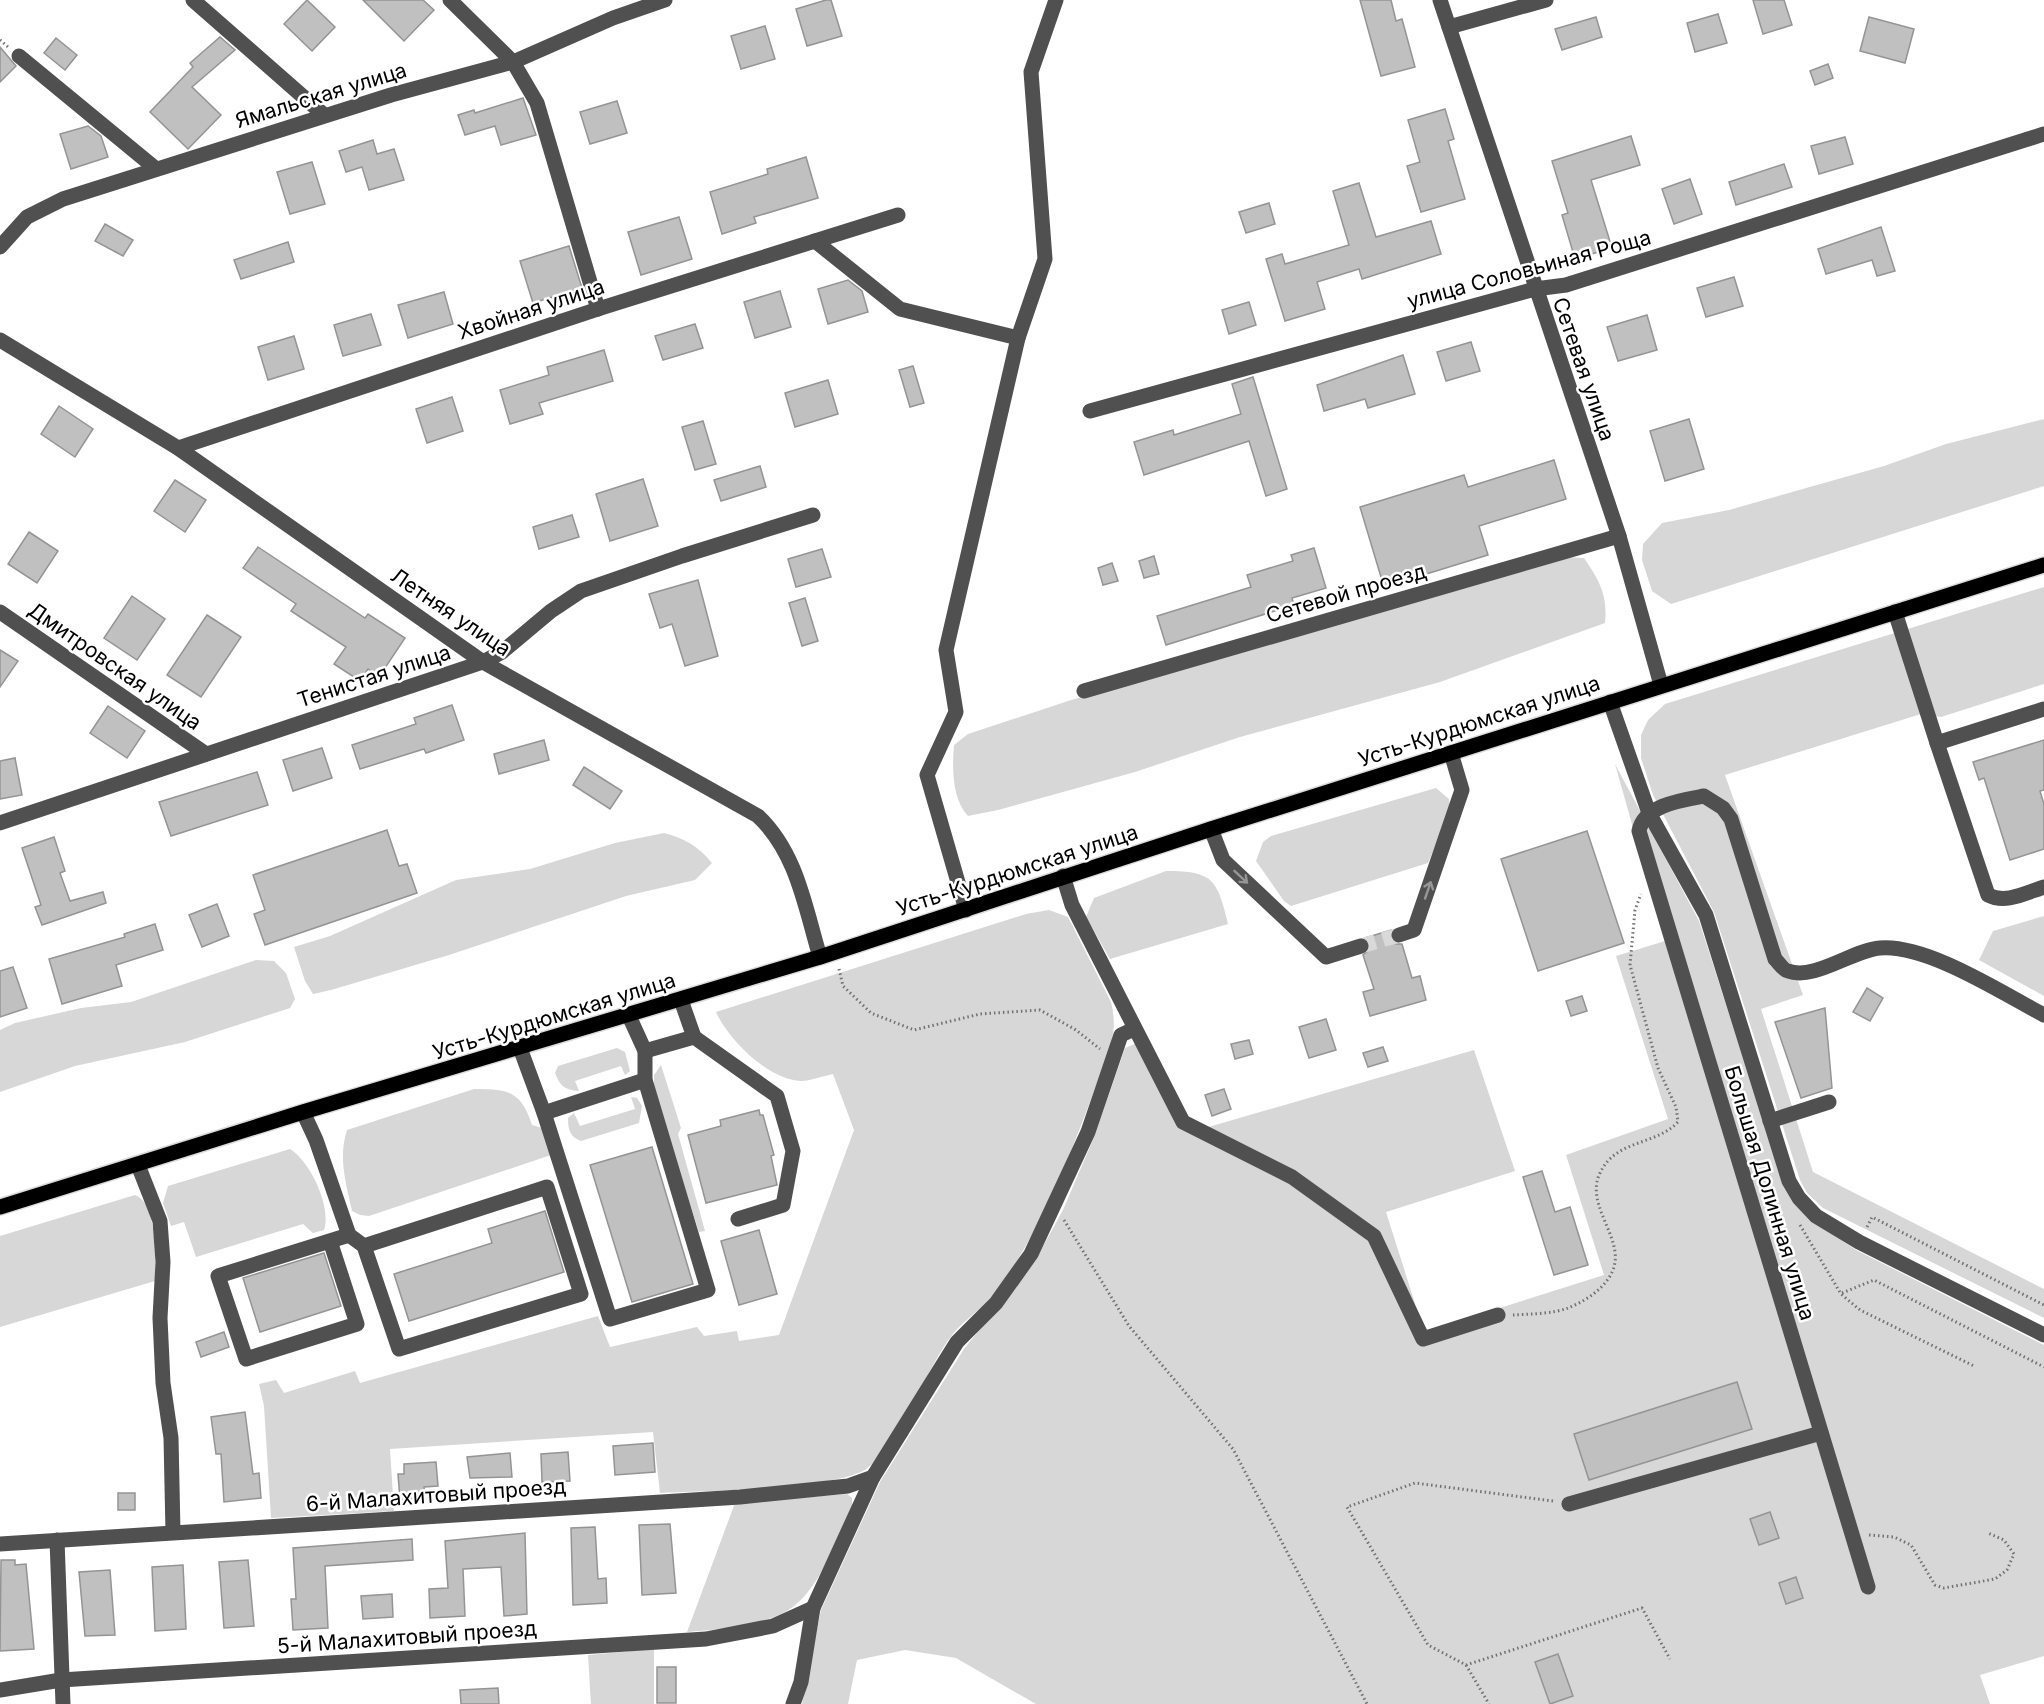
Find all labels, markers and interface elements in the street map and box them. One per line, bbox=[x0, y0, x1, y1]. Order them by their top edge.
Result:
street label: Ямальская улица bbox=[232, 57, 410, 133]
street label: улица Соловьиная Роща bbox=[1404, 224, 1654, 314]
street label: Хвойная улица bbox=[455, 274, 607, 344]
street label: Сетевая улица bbox=[1548, 294, 1620, 444]
street label: Сетевой проезд bbox=[1263, 558, 1429, 628]
street label: Летняя улица bbox=[386, 563, 516, 661]
street label: Дмитровская улица bbox=[24, 597, 206, 735]
street label: Тенистая улица bbox=[294, 639, 454, 713]
street label: Усть-Курдюмская улица bbox=[1355, 670, 1603, 772]
street label: Усть-Курдюмская улица bbox=[893, 819, 1141, 921]
one-way arrow bbox=[1234, 870, 1249, 884]
one-way arrow bbox=[1423, 881, 1434, 900]
street label: Усть-Курдюмская улица bbox=[430, 967, 678, 1065]
street label: Большая Долинная улица bbox=[1719, 1063, 1821, 1323]
street label: 6-й Малахитовый проезд bbox=[305, 1473, 567, 1517]
street label: 5-й Малахитовый проезд bbox=[276, 1615, 538, 1659]

